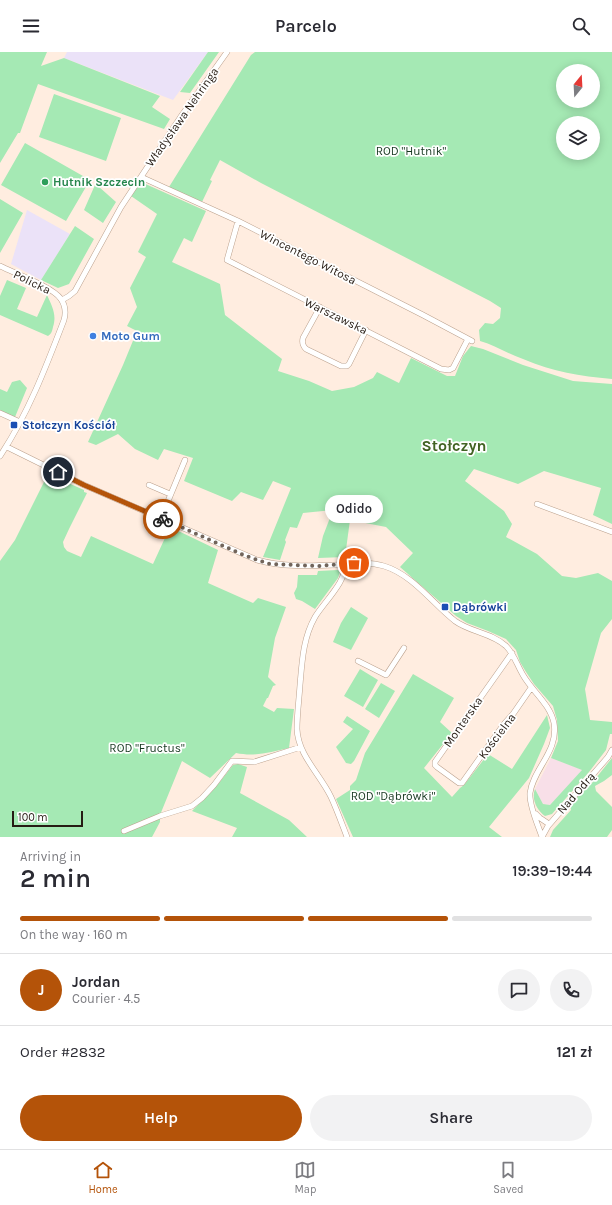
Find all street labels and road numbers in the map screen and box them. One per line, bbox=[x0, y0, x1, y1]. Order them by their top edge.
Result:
street label: Władysława Nehringa bbox=[142, 65, 222, 169]
street label: Wincentego Witosa bbox=[257, 227, 359, 287]
street label: Policka bbox=[11, 267, 53, 297]
street label: Warszawska bbox=[302, 295, 370, 337]
street label: Monterska bbox=[440, 694, 486, 750]
street label: Kościelna bbox=[475, 711, 519, 761]
street label: Nad Odrą bbox=[554, 769, 598, 817]

